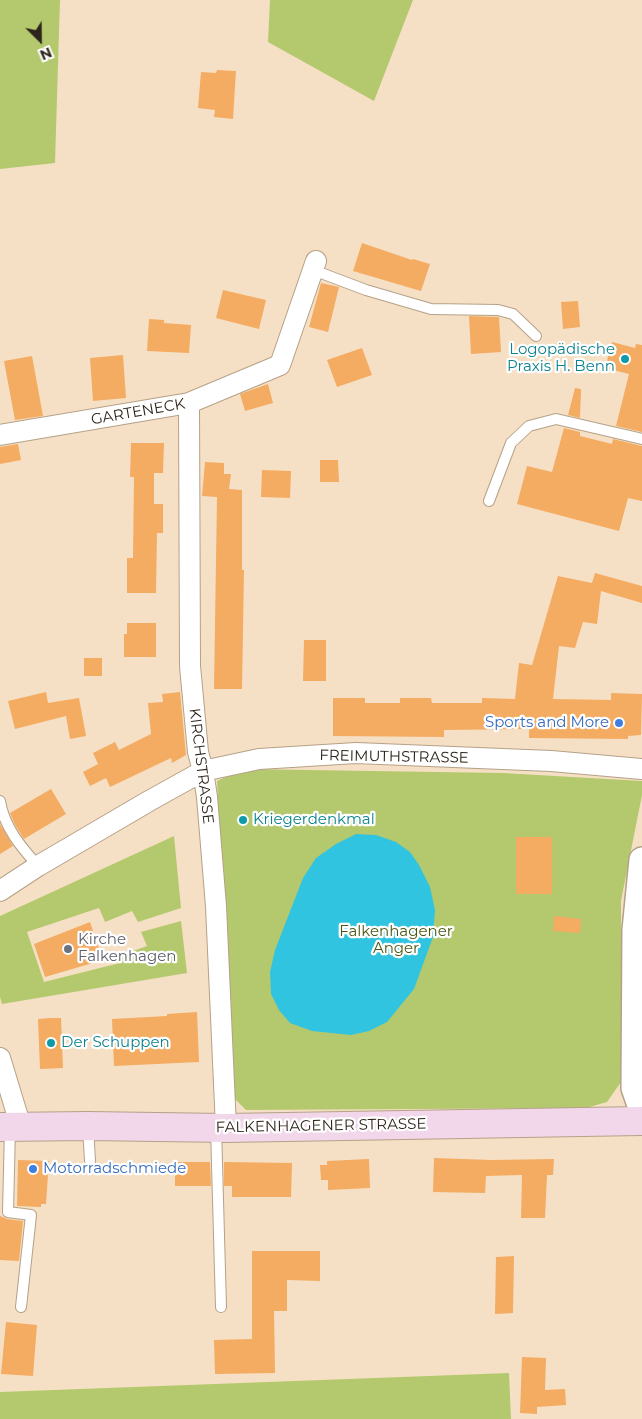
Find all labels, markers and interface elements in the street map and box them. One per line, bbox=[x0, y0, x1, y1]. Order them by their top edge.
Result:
north arrow bbox=[15, 15, 65, 65]
text: N bbox=[37, 43, 55, 64]
place label: Logopädische Praxis H. Benn bbox=[507, 341, 615, 376]
marker: Logopädische Praxis H. Benn bbox=[619, 353, 631, 365]
street label: GARTENECK bbox=[90, 395, 186, 429]
street label: KIRCHSTRASSE bbox=[185, 707, 217, 825]
place label: Sports and More bbox=[485, 714, 609, 732]
marker: Sports and More bbox=[613, 717, 625, 729]
street label: FREIMUTHSTRASSE bbox=[319, 747, 469, 767]
place label: Kriegerdenkmal bbox=[253, 811, 375, 829]
marker: Kriegerdenkmal bbox=[237, 814, 249, 826]
park label: Falkenhagener Anger bbox=[339, 923, 453, 958]
place label: Kirche Falkenhagen bbox=[78, 931, 176, 966]
marker: Kirche Falkenhagen bbox=[62, 943, 74, 955]
place label: Der Schuppen bbox=[61, 1034, 170, 1052]
marker: Der Schuppen bbox=[45, 1037, 57, 1049]
street label: FALKENHAGENER STRASSE bbox=[216, 1115, 426, 1137]
place label: Motorradschmiede bbox=[43, 1160, 186, 1178]
marker: Motorradschmiede bbox=[27, 1163, 39, 1175]

